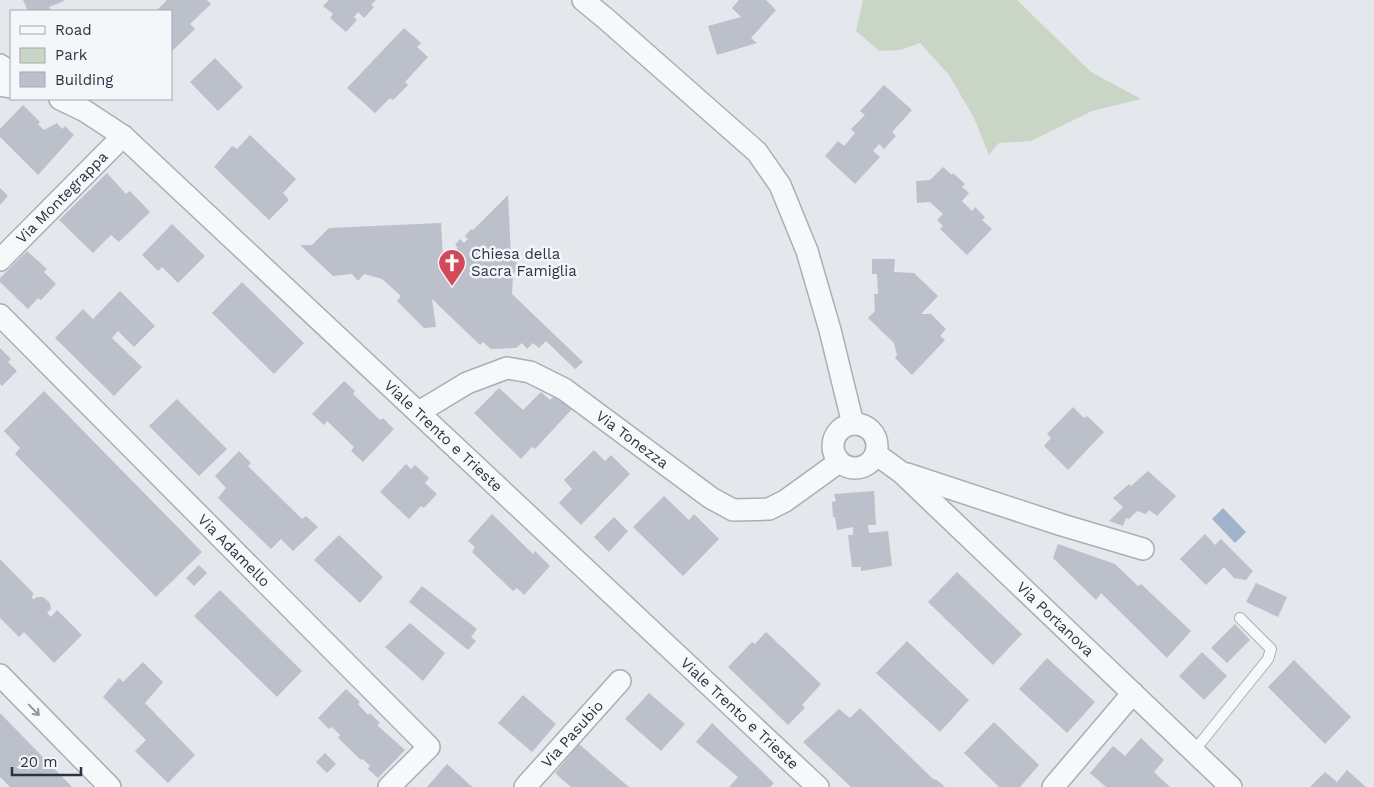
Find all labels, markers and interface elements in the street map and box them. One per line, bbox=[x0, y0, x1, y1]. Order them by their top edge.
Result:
legend bbox=[10, 10, 172, 100]
text: Road bbox=[55, 21, 92, 39]
text: Park bbox=[55, 46, 88, 64]
text: Building bbox=[55, 71, 113, 89]
street label: Via Montegrappa bbox=[12, 147, 112, 247]
place label: Chiesa della Sacra Famiglia bbox=[471, 245, 577, 280]
church icon: Chiesa della Sacra Famiglia bbox=[437, 248, 467, 287]
street label: Viale Trento e Trieste bbox=[380, 376, 506, 496]
street label: Via Tonezza bbox=[592, 407, 672, 473]
street label: Via Adamello bbox=[194, 510, 274, 591]
street label: Via Portanova bbox=[1013, 578, 1098, 661]
street label: Viale Trento e Trieste bbox=[677, 654, 802, 773]
street label: Via Pasubio bbox=[538, 697, 607, 772]
one-way arrow bbox=[28, 704, 40, 716]
scale bar bbox=[12, 744, 81, 776]
text: 20 m bbox=[20, 753, 58, 771]

